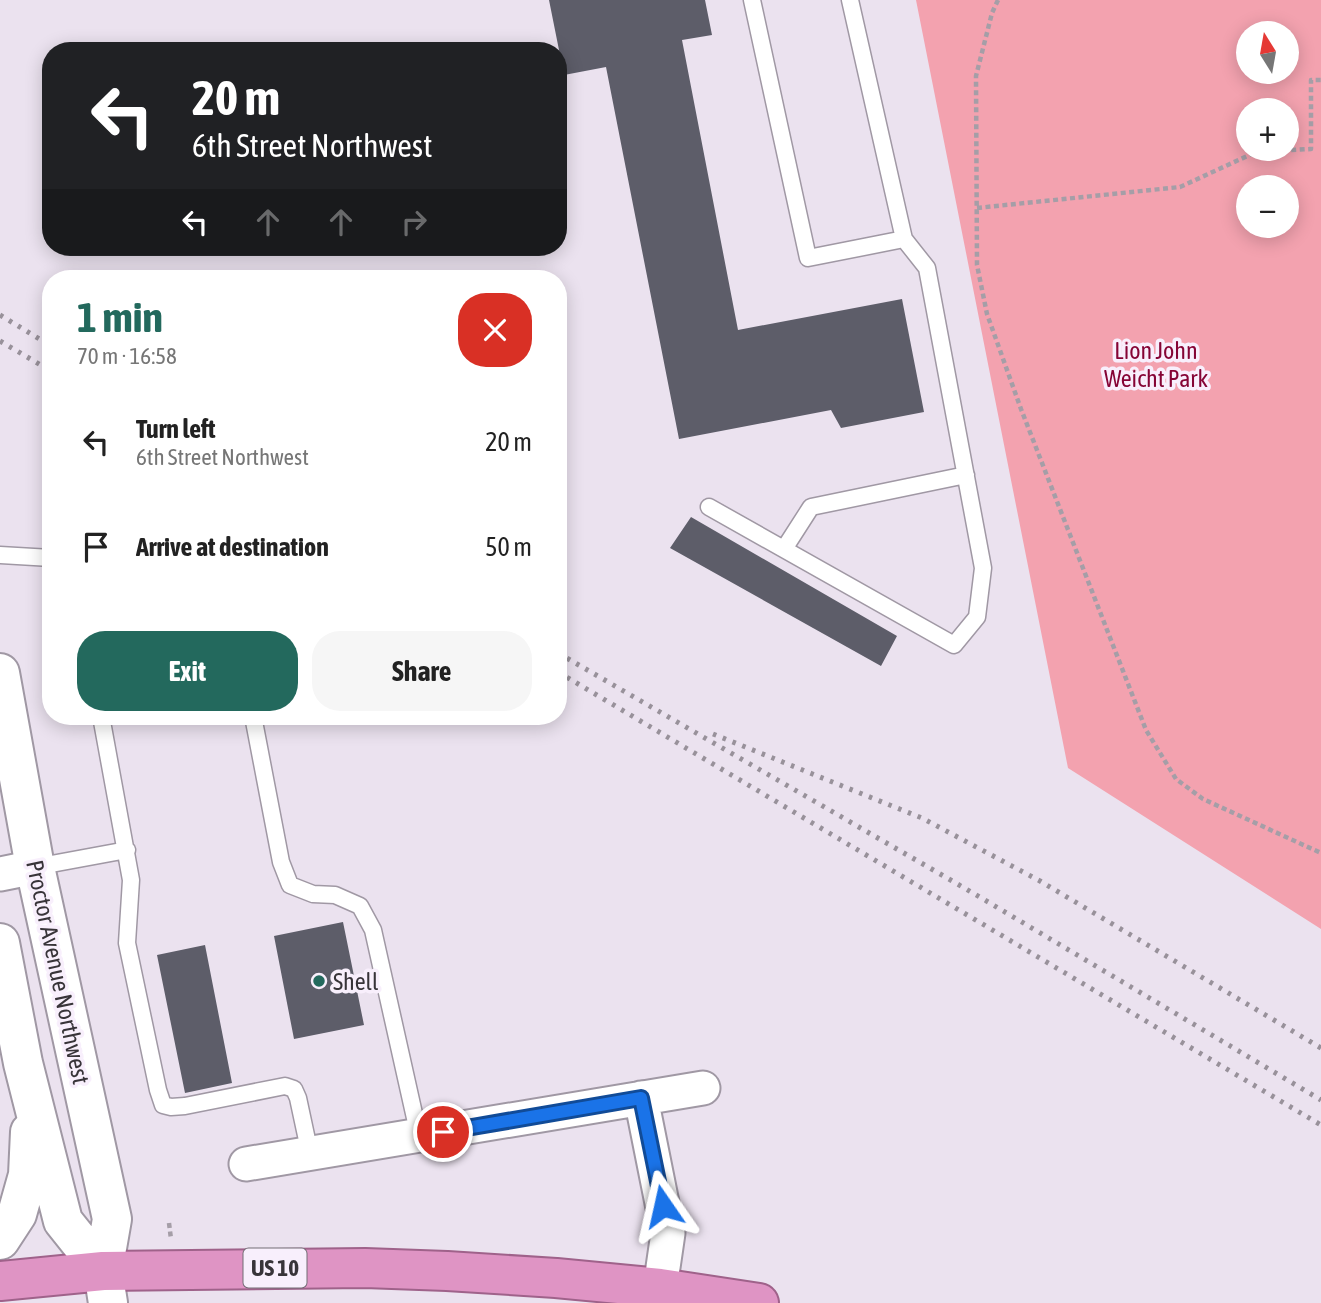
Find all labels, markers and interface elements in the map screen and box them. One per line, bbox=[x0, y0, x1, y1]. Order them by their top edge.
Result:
north arrow bbox=[1236, 21, 1298, 84]
map controls bbox=[1236, 21, 1299, 238]
text: 20 m bbox=[192, 69, 280, 125]
icon: left bbox=[77, 70, 168, 161]
button: + bbox=[1236, 98, 1299, 161]
text: 6th Street Northwest bbox=[192, 127, 432, 164]
button: − bbox=[1236, 175, 1299, 238]
icon: left bbox=[176, 203, 214, 241]
icon: ahead bbox=[249, 203, 287, 241]
icon: ahead bbox=[322, 203, 360, 241]
icon: right bbox=[395, 203, 433, 241]
text: 1 min bbox=[77, 293, 163, 341]
button: close bbox=[458, 293, 532, 367]
park label: Lion John Weicht Park bbox=[1104, 337, 1208, 392]
text: 70 m · 16:58 bbox=[77, 343, 177, 369]
text: Turn left bbox=[136, 414, 216, 444]
icon: left bbox=[77, 423, 115, 461]
text: 20 m bbox=[485, 427, 532, 457]
text: 6th Street Northwest bbox=[136, 444, 309, 470]
icon: arrive bbox=[77, 528, 115, 566]
text: Arrive at destination bbox=[136, 532, 329, 562]
text: 50 m bbox=[485, 532, 532, 562]
button: Exit bbox=[77, 631, 298, 711]
button: Share bbox=[312, 631, 532, 711]
street label: Proctor Avenue Northwest bbox=[21, 858, 95, 1087]
place label: Shell bbox=[333, 968, 379, 995]
marker: Shell bbox=[311, 973, 327, 989]
pin bbox=[413, 1102, 473, 1162]
icon: arrive bbox=[424, 1113, 462, 1151]
position arrow bbox=[626, 1169, 700, 1243]
road number: US 10 bbox=[244, 1248, 306, 1288]

